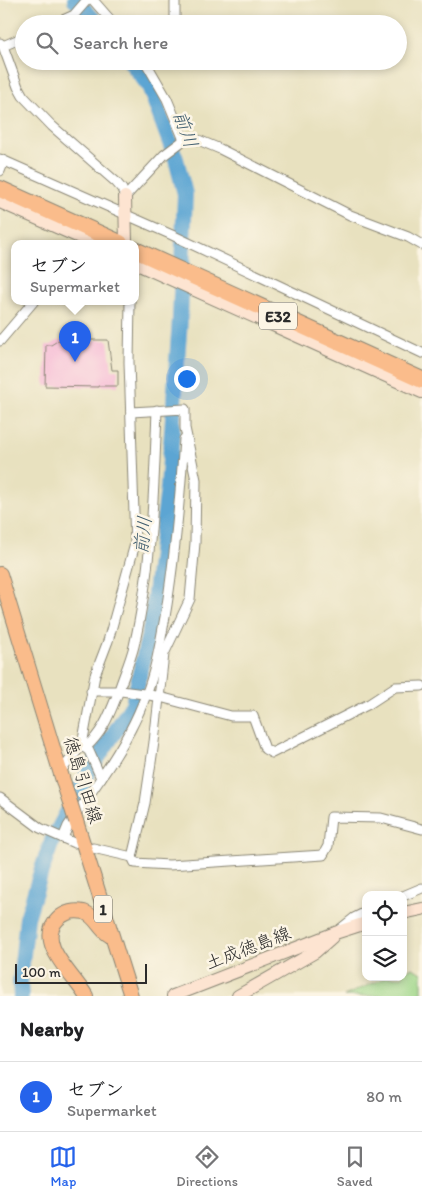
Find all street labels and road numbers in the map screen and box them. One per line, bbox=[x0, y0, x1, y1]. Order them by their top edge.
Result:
road number: E32 bbox=[259, 302, 297, 330]
street label: 徳島引田線 bbox=[59, 734, 107, 826]
road number: 1 bbox=[94, 896, 112, 922]
street label: 土成徳島線 bbox=[202, 922, 294, 974]

